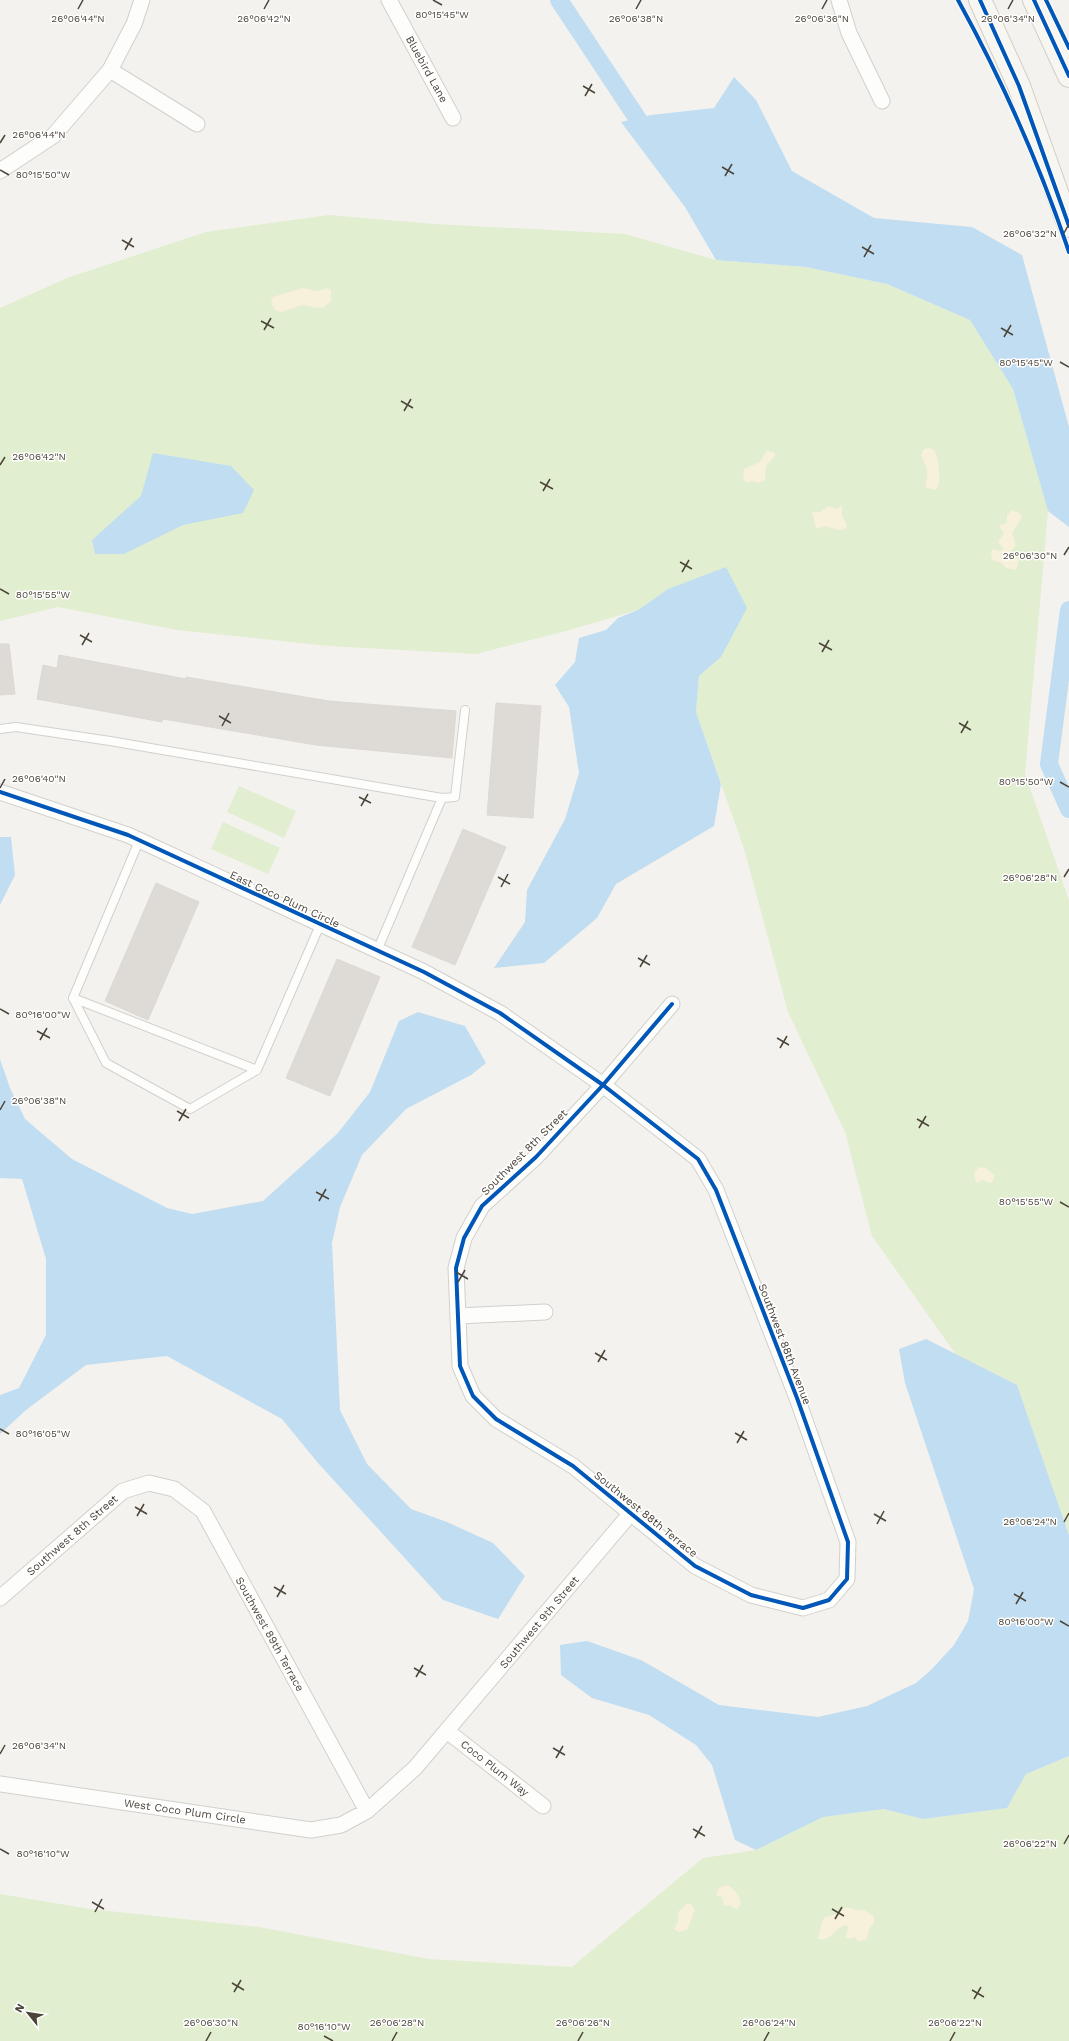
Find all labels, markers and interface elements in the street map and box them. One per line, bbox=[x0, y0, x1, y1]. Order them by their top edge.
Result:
text: 80°15'45"W bbox=[415, 9, 469, 20]
text: 26°06'44"N bbox=[51, 13, 105, 24]
text: 26°06'42"N bbox=[237, 13, 291, 24]
text: 26°06'38"N bbox=[609, 13, 663, 24]
text: 26°06'36"N bbox=[795, 13, 849, 24]
text: 26°06'34"N bbox=[981, 13, 1035, 24]
street label: Bluebird Lane bbox=[403, 34, 450, 105]
text: 26°06'44"N bbox=[12, 129, 66, 140]
text: 80°15'50"W bbox=[16, 169, 71, 180]
text: 26°06'32"N bbox=[1003, 228, 1057, 239]
text: 80°15'45"W bbox=[999, 357, 1053, 368]
text: 26°06'42"N bbox=[12, 451, 66, 462]
text: 26°06'30"N bbox=[1003, 550, 1057, 561]
text: 80°15'55"W bbox=[16, 589, 71, 600]
text: 26°06'40"N bbox=[12, 773, 66, 784]
text: 80°15'50"W bbox=[999, 776, 1054, 787]
street label: East Coco Plum Circle bbox=[228, 868, 342, 931]
text: 26°06'28"N bbox=[1003, 872, 1057, 883]
text: 80°16'00"W bbox=[15, 1009, 71, 1020]
text: 26°06'38"N bbox=[12, 1095, 66, 1106]
street label: Southwest 8th Street bbox=[479, 1106, 570, 1198]
text: 80°15'55"W bbox=[999, 1196, 1054, 1207]
street label: Southwest 88th Avenue bbox=[755, 1282, 814, 1406]
text: 80°16'05"W bbox=[16, 1428, 71, 1439]
street label: Southwest 88th Terrace bbox=[591, 1469, 700, 1560]
street label: Southwest 8th Street bbox=[24, 1492, 121, 1578]
text: 26°06'24"N bbox=[1003, 1516, 1057, 1527]
street label: Southwest 9th Street bbox=[497, 1573, 582, 1671]
street label: Southwest 89th Terrace bbox=[233, 1575, 307, 1694]
text: 80°16'00"W bbox=[998, 1616, 1054, 1627]
street label: Coco Plum Way bbox=[458, 1738, 532, 1799]
text: 26°06'34"N bbox=[12, 1740, 66, 1751]
street label: West Coco Plum Circle bbox=[123, 1796, 247, 1826]
text: 26°06'22"N bbox=[1003, 1838, 1057, 1849]
text: 80°16'10"W bbox=[16, 1848, 70, 1859]
north arrow bbox=[8, 1993, 48, 2033]
text: N bbox=[12, 2001, 27, 2015]
text: 26°06'30"N bbox=[184, 2017, 238, 2028]
text: 26°06'28"N bbox=[370, 2017, 424, 2028]
text: 26°06'26"N bbox=[556, 2017, 610, 2028]
text: 26°06'24"N bbox=[742, 2017, 796, 2028]
text: 26°06'22"N bbox=[928, 2017, 982, 2028]
text: 80°16'10"W bbox=[297, 2021, 351, 2032]

